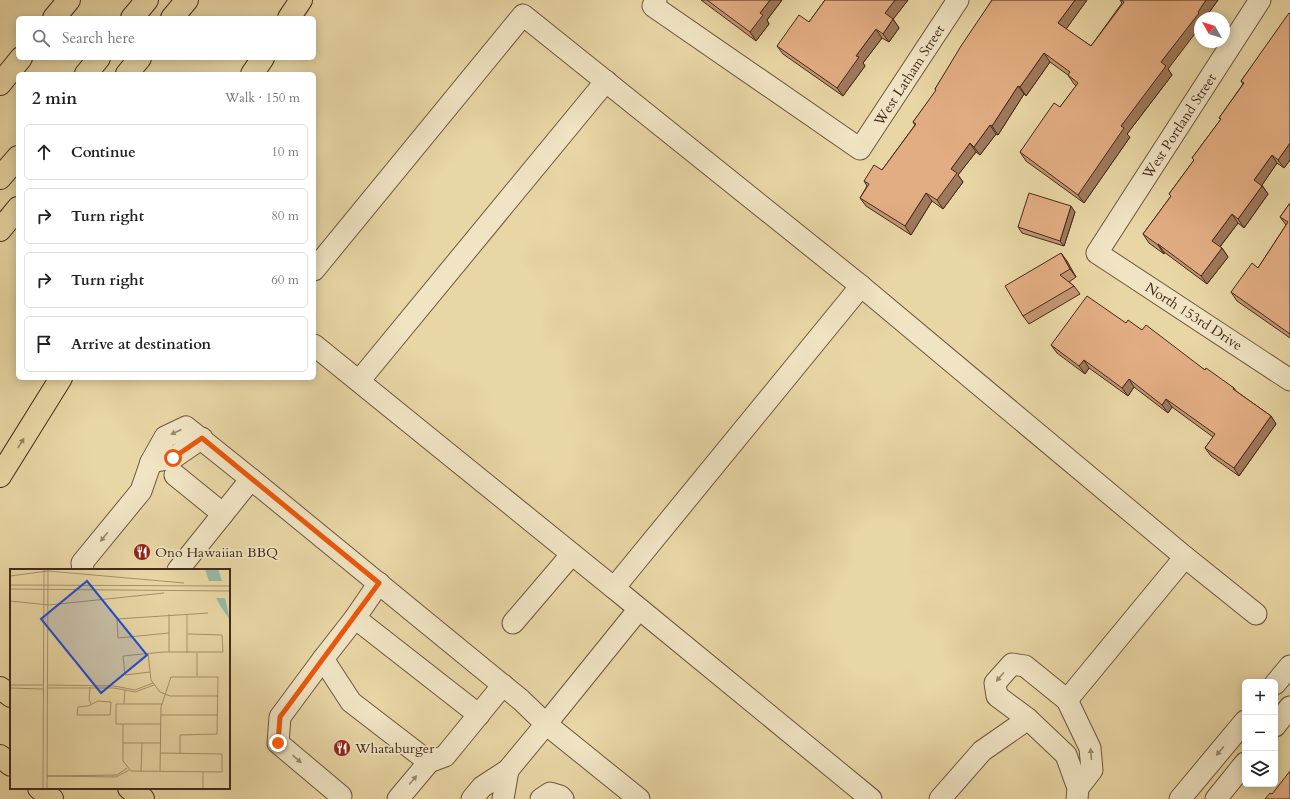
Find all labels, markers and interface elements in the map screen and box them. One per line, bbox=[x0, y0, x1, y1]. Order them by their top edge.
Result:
north arrow bbox=[1194, 12, 1230, 48]
search box bbox=[16, 16, 316, 60]
street label: West Latham Street bbox=[869, 21, 949, 130]
icon: search bbox=[30, 27, 52, 49]
text: Search here bbox=[62, 28, 135, 48]
street label: West Portland Street bbox=[1138, 69, 1221, 184]
text: 2 min bbox=[32, 87, 77, 110]
text: Walk · 150 m bbox=[225, 89, 300, 107]
icon: ahead bbox=[33, 141, 55, 163]
text: Continue bbox=[71, 142, 136, 162]
text: 10 m bbox=[271, 143, 299, 161]
icon: right bbox=[33, 205, 55, 227]
text: Turn right bbox=[71, 206, 144, 226]
text: 80 m bbox=[271, 207, 299, 225]
icon: right bbox=[33, 269, 55, 291]
text: Turn right bbox=[71, 270, 144, 290]
text: 60 m bbox=[271, 271, 299, 289]
street label: North 153rd Drive bbox=[1142, 278, 1246, 355]
icon: arrive bbox=[33, 333, 55, 355]
text: Arrive at destination bbox=[71, 334, 211, 354]
one-way arrow bbox=[170, 429, 181, 435]
one-way arrow bbox=[17, 438, 25, 448]
route start bbox=[164, 449, 182, 467]
one-way arrow bbox=[99, 531, 108, 542]
restaurant icon: Ono Hawaiian BBQ bbox=[132, 542, 152, 562]
place label: Ono Hawaiian BBQ bbox=[155, 543, 278, 562]
inset map bbox=[10, 569, 230, 789]
one-way arrow bbox=[996, 672, 1005, 682]
map controls bbox=[1242, 679, 1278, 787]
button: + bbox=[1242, 679, 1278, 715]
button: − bbox=[1242, 715, 1278, 751]
route end bbox=[269, 734, 287, 752]
restaurant icon: Whataburger bbox=[332, 738, 352, 758]
place label: Whataburger bbox=[354, 739, 435, 758]
one-way arrow bbox=[1216, 745, 1225, 756]
one-way arrow bbox=[1087, 748, 1094, 760]
button: layers bbox=[1242, 751, 1278, 787]
one-way arrow bbox=[292, 754, 302, 763]
one-way arrow bbox=[409, 775, 418, 786]

